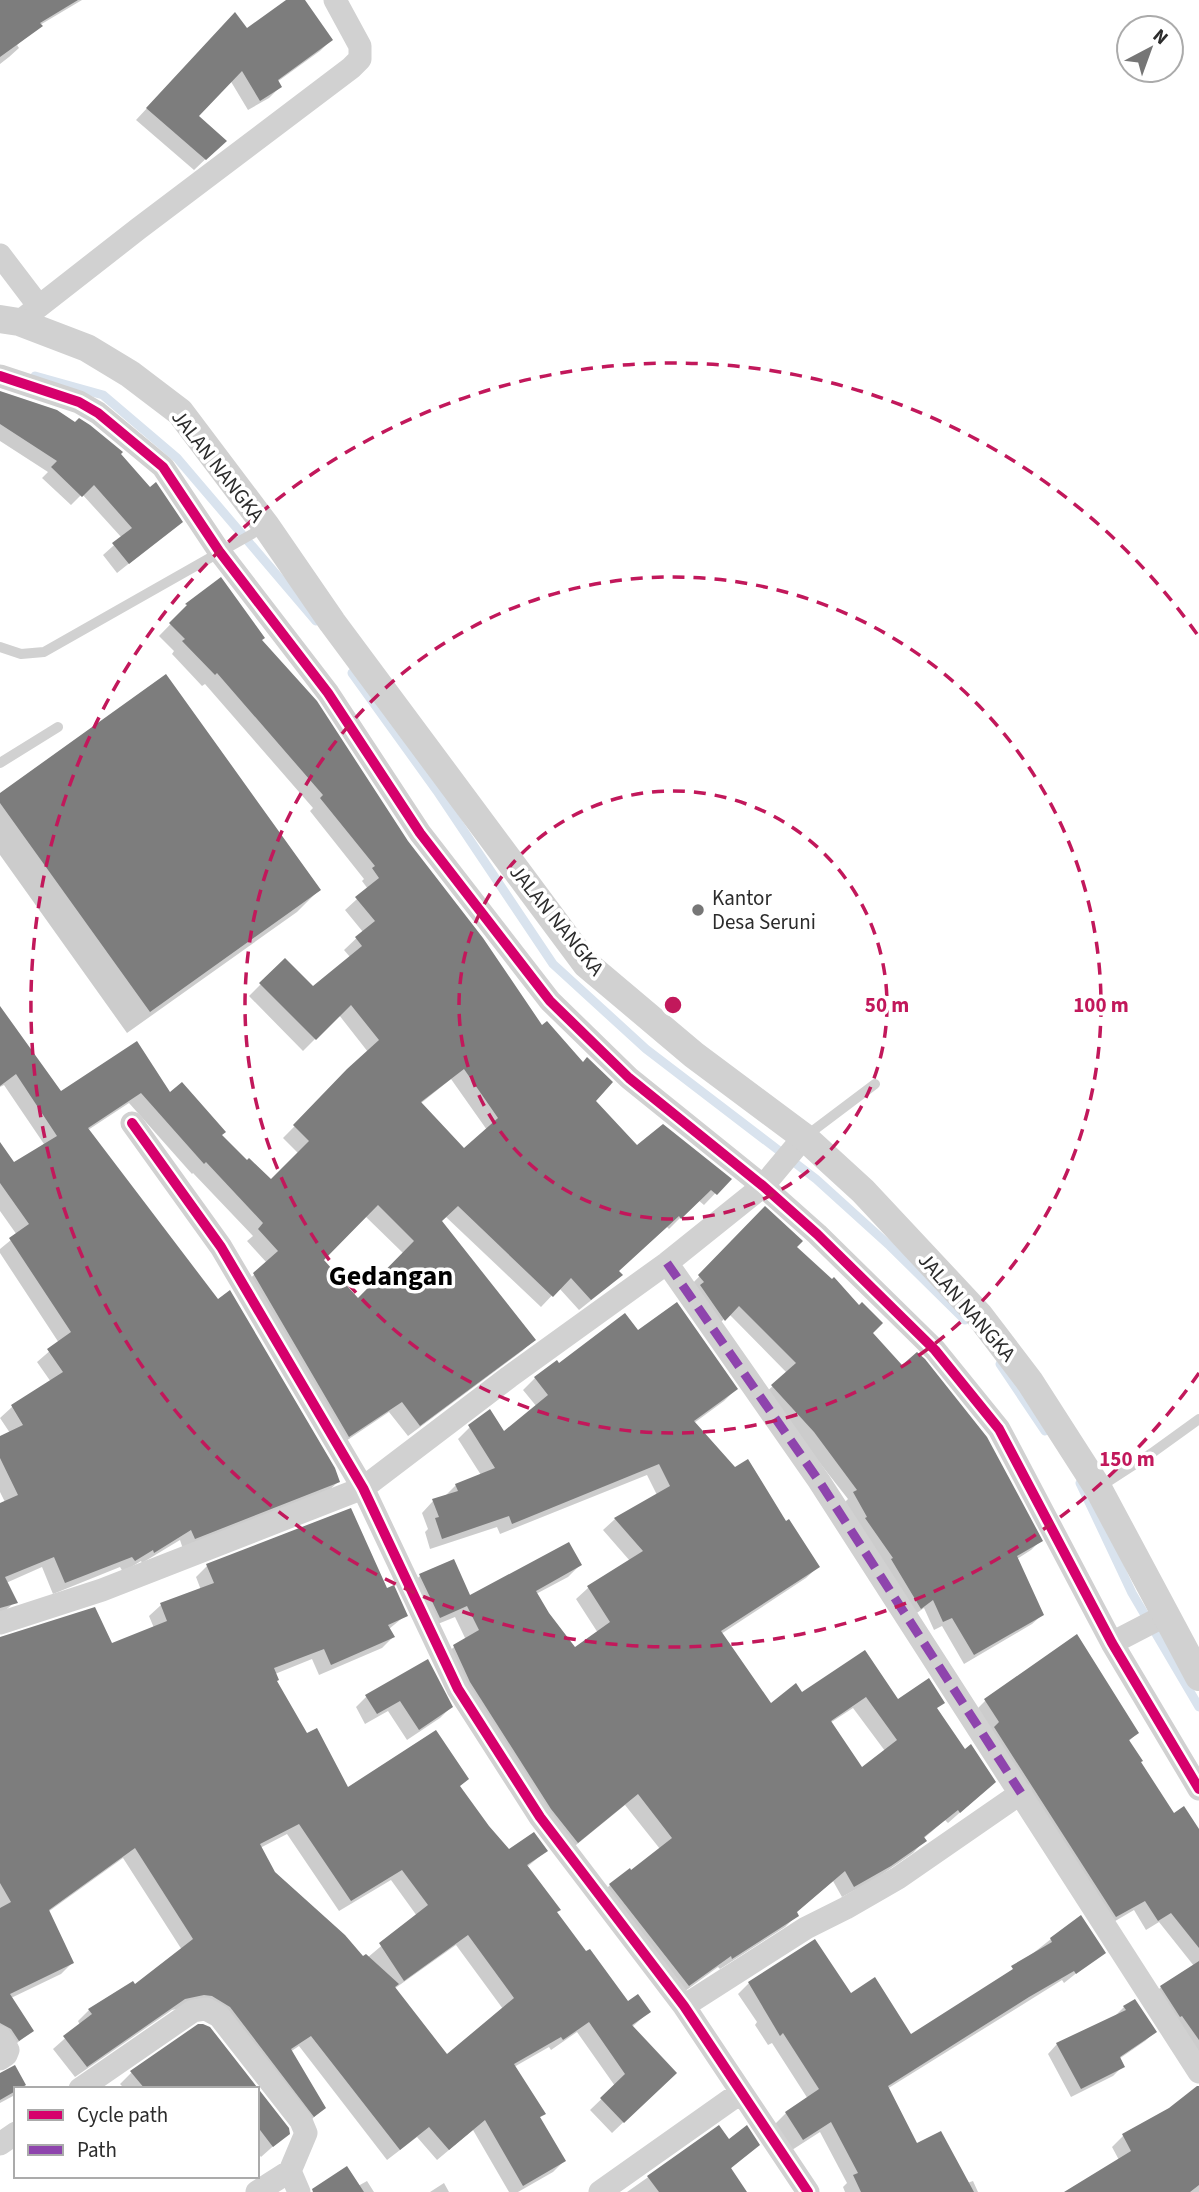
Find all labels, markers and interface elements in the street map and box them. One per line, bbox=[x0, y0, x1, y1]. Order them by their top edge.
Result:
north arrow bbox=[1115, 14, 1185, 84]
text: N bbox=[1147, 23, 1174, 52]
street label: JALAN NANGKA bbox=[164, 403, 272, 529]
street label: JALAN NANGKA bbox=[503, 858, 612, 983]
place label: Kantor Desa Seruni bbox=[712, 883, 816, 937]
marker: Kantor Desa Seruni bbox=[690, 902, 706, 918]
text: 50 m bbox=[865, 990, 909, 1020]
text: 100 m bbox=[1073, 990, 1129, 1020]
centre of rings bbox=[661, 993, 685, 1017]
street label: JALAN NANGKA bbox=[911, 1246, 1023, 1369]
district label: Gedangan bbox=[329, 1256, 453, 1296]
text: 150 m bbox=[1099, 1444, 1155, 1474]
legend bbox=[14, 2087, 259, 2178]
text: Cycle path bbox=[77, 2100, 168, 2130]
text: Path bbox=[77, 2135, 117, 2165]

